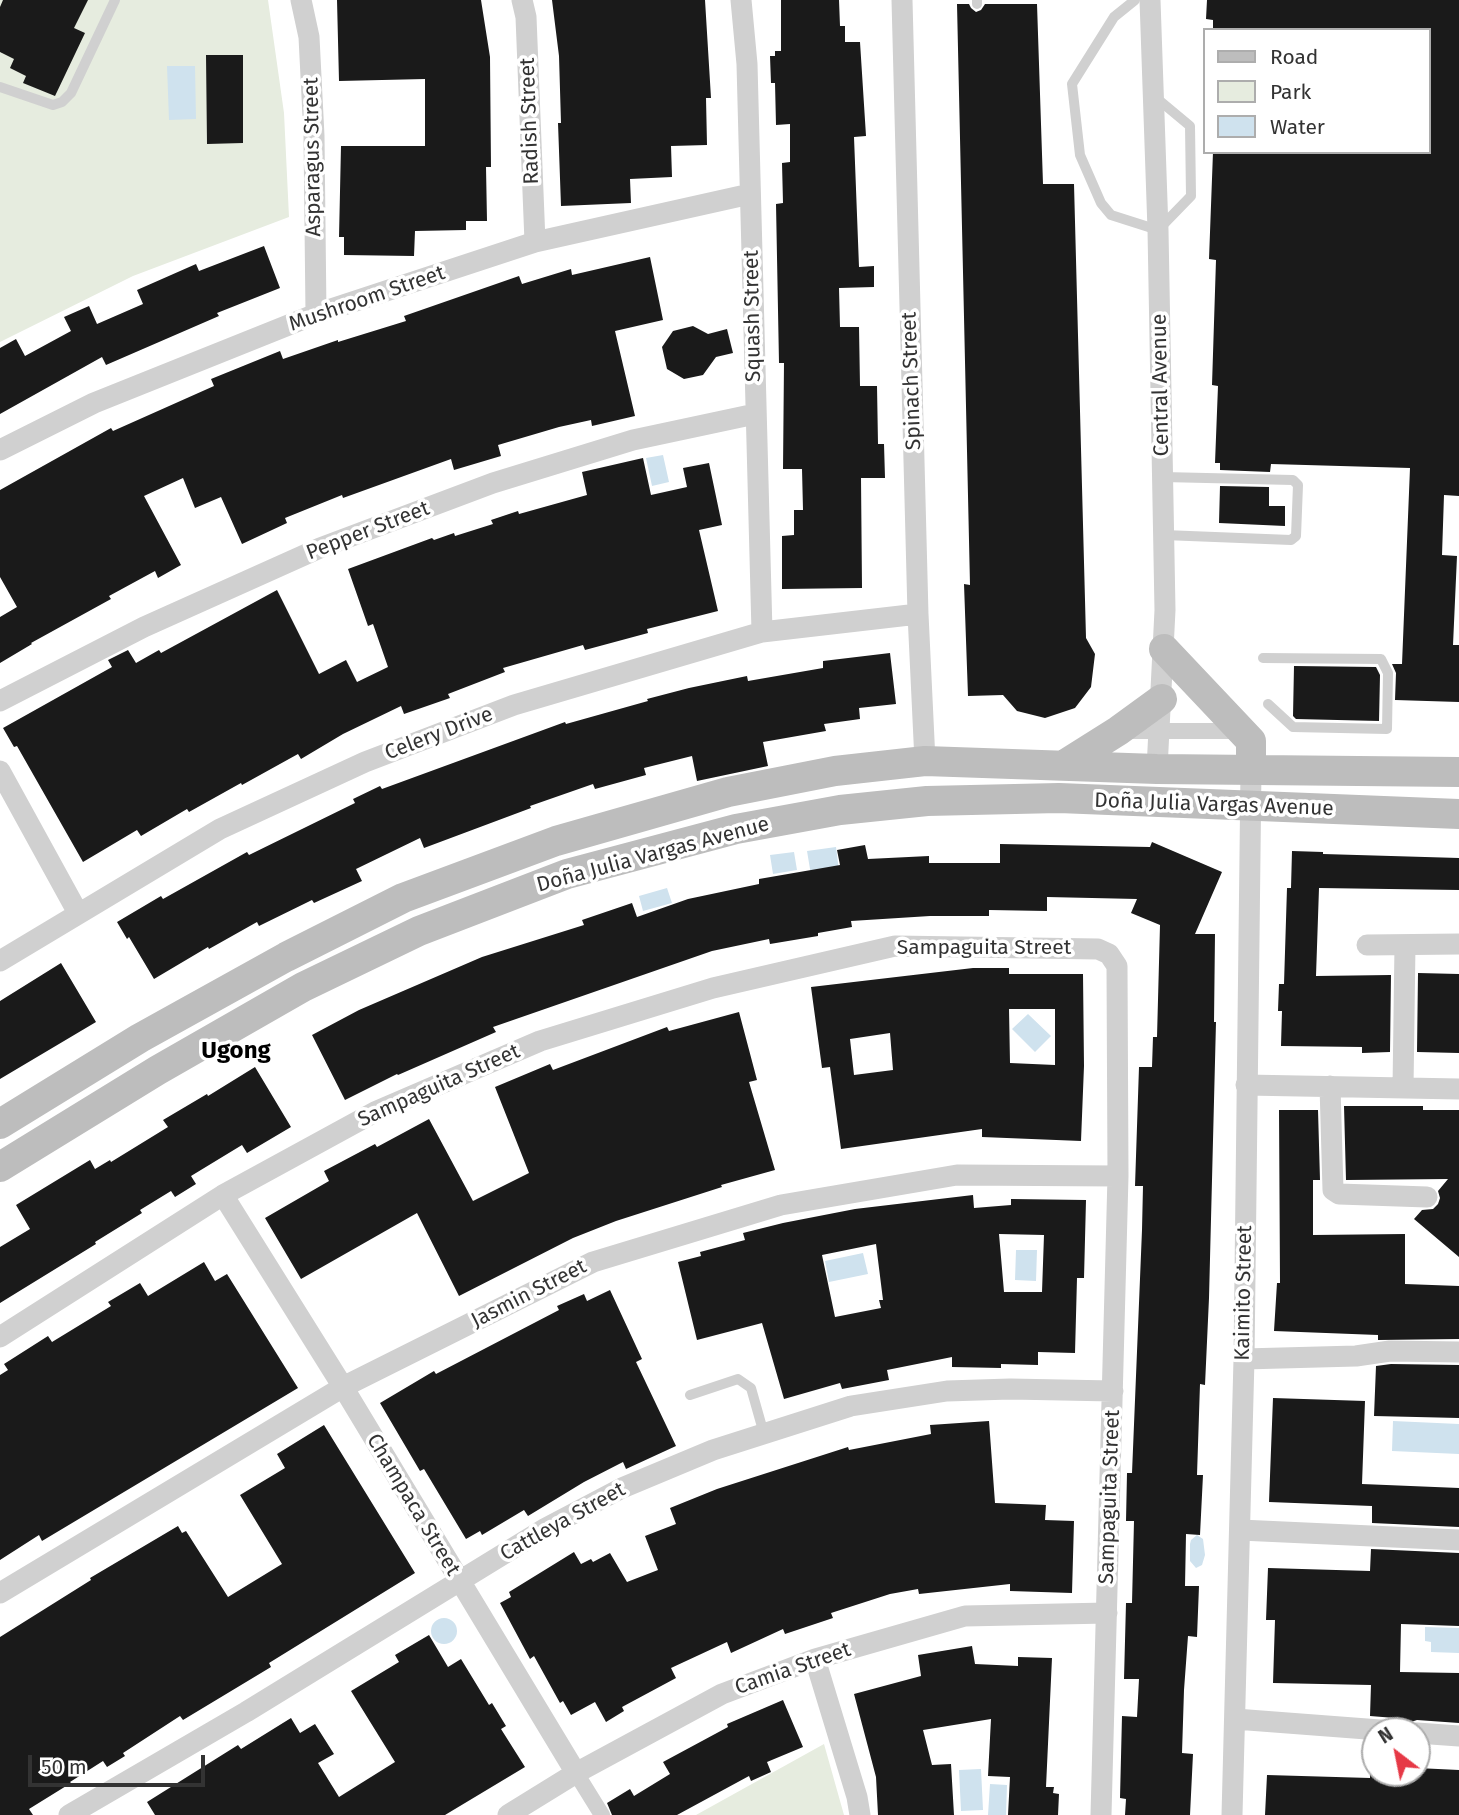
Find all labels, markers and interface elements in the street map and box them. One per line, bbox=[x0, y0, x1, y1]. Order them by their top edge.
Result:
legend bbox=[1204, 28, 1431, 154]
text: Road bbox=[1270, 44, 1318, 70]
street label: Radish Street bbox=[515, 57, 545, 185]
street label: Asparagus Street bbox=[299, 77, 327, 237]
text: Park bbox=[1270, 79, 1311, 105]
text: Water bbox=[1270, 114, 1325, 140]
street label: Squash Street bbox=[739, 250, 767, 382]
street label: Mushroom Street bbox=[286, 261, 448, 337]
street label: Spinach Street bbox=[897, 311, 927, 451]
street label: Central Avenue bbox=[1147, 313, 1175, 457]
street label: Pepper Street bbox=[303, 496, 433, 566]
street label: Celery Drive bbox=[381, 702, 497, 766]
street label: Doña Julia Vargas Avenue bbox=[1094, 788, 1334, 822]
street label: Doña Julia Vargas Avenue bbox=[534, 812, 772, 898]
street label: Sampaguita Street bbox=[897, 935, 1071, 961]
district label: Ugong bbox=[201, 1037, 271, 1065]
street label: Sampaguita Street bbox=[354, 1039, 524, 1133]
street label: Kaimito Street bbox=[1230, 1225, 1258, 1361]
street label: Jasmin Street bbox=[467, 1254, 591, 1334]
street label: Sampaguita Street bbox=[1094, 1409, 1126, 1585]
street label: Champaca Street bbox=[361, 1430, 465, 1580]
street label: Cattleya Street bbox=[496, 1477, 630, 1567]
street label: Camia Street bbox=[732, 1637, 854, 1701]
north arrow bbox=[1361, 1717, 1431, 1787]
text: N bbox=[1374, 1722, 1397, 1749]
scale bar bbox=[32, 1742, 208, 1786]
text: 50 m bbox=[41, 1754, 87, 1780]

